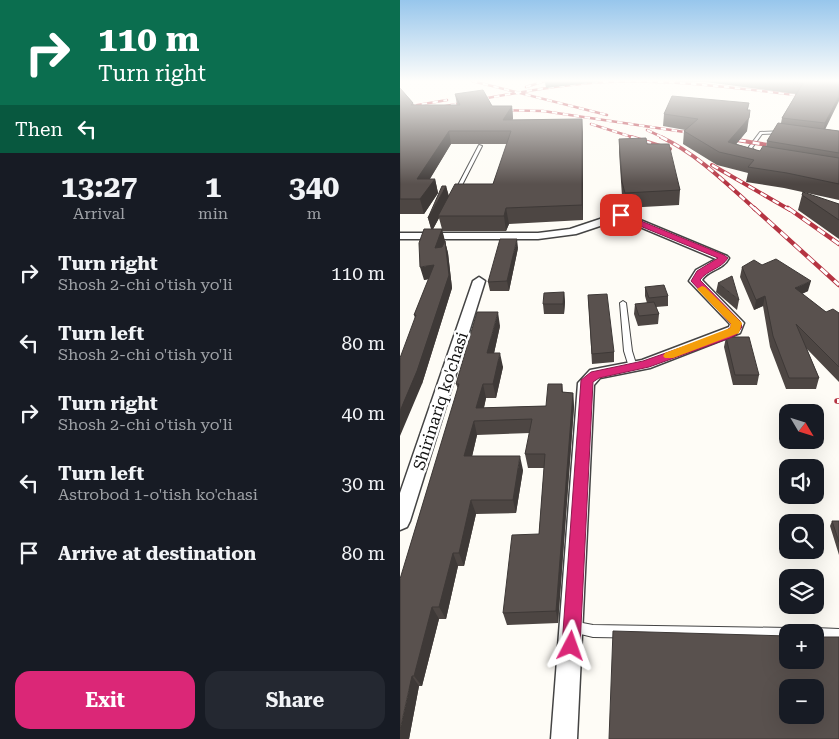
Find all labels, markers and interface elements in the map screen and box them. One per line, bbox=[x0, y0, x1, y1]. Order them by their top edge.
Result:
text: 110 m bbox=[98, 19, 199, 60]
icon: right bbox=[15, 20, 80, 85]
text: Turn right bbox=[98, 61, 206, 86]
icon: left bbox=[73, 115, 101, 143]
text: Then bbox=[15, 118, 63, 141]
text: 13:27 bbox=[61, 169, 137, 204]
text: 1 bbox=[205, 169, 221, 204]
text: 340 bbox=[289, 169, 339, 204]
pin bbox=[600, 194, 642, 236]
icon: arrive bbox=[607, 201, 635, 229]
text: Arrival bbox=[73, 204, 125, 223]
text: min bbox=[198, 204, 228, 223]
text: m bbox=[307, 204, 321, 223]
text: Turn right bbox=[58, 252, 158, 275]
icon: right bbox=[15, 259, 43, 287]
text: 110 m bbox=[331, 262, 385, 285]
text: Shosh 2-chi o'tish yo'li bbox=[58, 275, 233, 294]
text: Turn left bbox=[58, 322, 144, 345]
icon: left bbox=[15, 329, 43, 357]
street label: Shirinariq ko'chasi bbox=[409, 330, 472, 473]
text: 80 m bbox=[342, 332, 385, 355]
text: Shosh 2-chi o'tish yo'li bbox=[58, 345, 233, 364]
text: Turn right bbox=[58, 392, 158, 415]
icon: right bbox=[15, 399, 43, 427]
text: 40 m bbox=[342, 402, 385, 425]
north arrow bbox=[779, 404, 824, 449]
map controls bbox=[779, 404, 824, 724]
text: Shosh 2-chi o'tish yo'li bbox=[58, 415, 233, 434]
button: sound bbox=[779, 459, 824, 504]
text: Turn left bbox=[58, 462, 144, 485]
icon: left bbox=[15, 469, 43, 497]
text: 30 m bbox=[342, 472, 385, 495]
text: Astrobod 1-o'tish ko'chasi bbox=[58, 485, 258, 504]
button: search bbox=[779, 514, 824, 559]
icon: arrive bbox=[15, 539, 43, 567]
text: Arrive at destination bbox=[58, 542, 256, 565]
text: 80 m bbox=[342, 542, 385, 565]
button: layers bbox=[779, 569, 824, 614]
position arrow bbox=[544, 619, 596, 671]
button: + bbox=[779, 624, 824, 669]
button: Exit bbox=[15, 671, 195, 729]
button: Share bbox=[205, 671, 385, 729]
button: − bbox=[779, 679, 824, 724]

